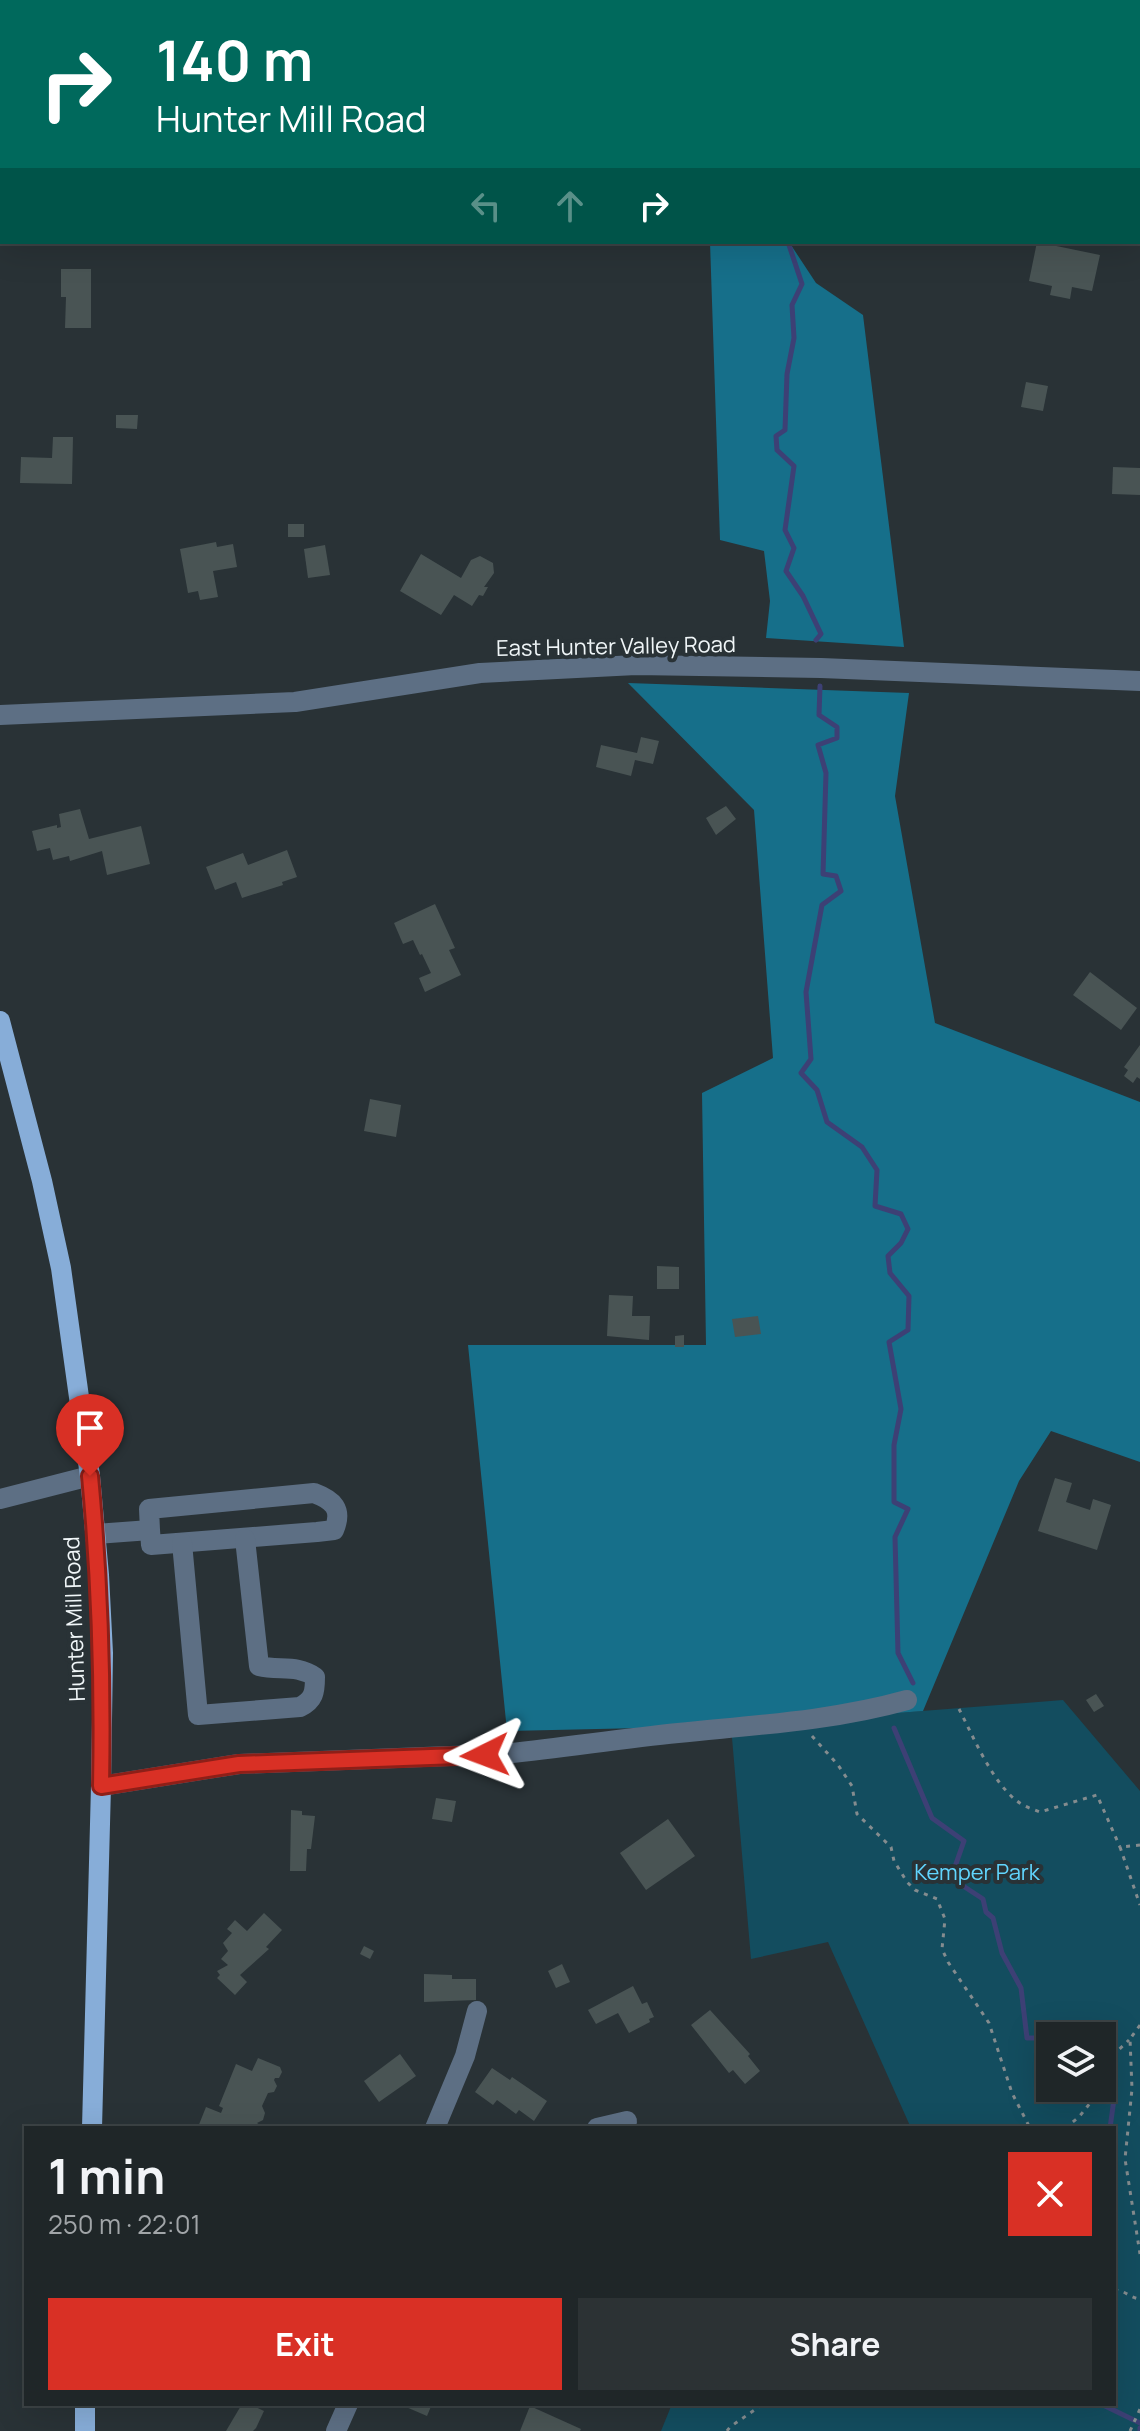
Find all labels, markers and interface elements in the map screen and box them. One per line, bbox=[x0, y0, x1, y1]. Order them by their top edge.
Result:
text: 140 m bbox=[156, 21, 313, 98]
icon: right bbox=[24, 32, 128, 136]
text: Hunter Mill Road bbox=[156, 94, 426, 143]
icon: left bbox=[464, 184, 508, 228]
icon: ahead bbox=[548, 184, 592, 228]
icon: right bbox=[632, 184, 676, 228]
street label: East Hunter Valley Road bbox=[496, 629, 736, 663]
pin bbox=[56, 1394, 124, 1476]
icon: arrive bbox=[68, 1406, 112, 1450]
street label: Hunter Mill Road bbox=[56, 1536, 92, 1702]
position arrow bbox=[443, 1713, 527, 1797]
park label: Kemper Park bbox=[914, 1857, 1041, 1887]
map controls bbox=[1036, 2022, 1116, 2102]
button: layers bbox=[1036, 2022, 1116, 2102]
text: 1 min bbox=[48, 2143, 165, 2208]
button: close bbox=[1008, 2152, 1092, 2236]
text: 250 m · 22:01 bbox=[48, 2206, 201, 2242]
button: Exit bbox=[48, 2298, 562, 2390]
button: Share bbox=[578, 2298, 1092, 2390]

